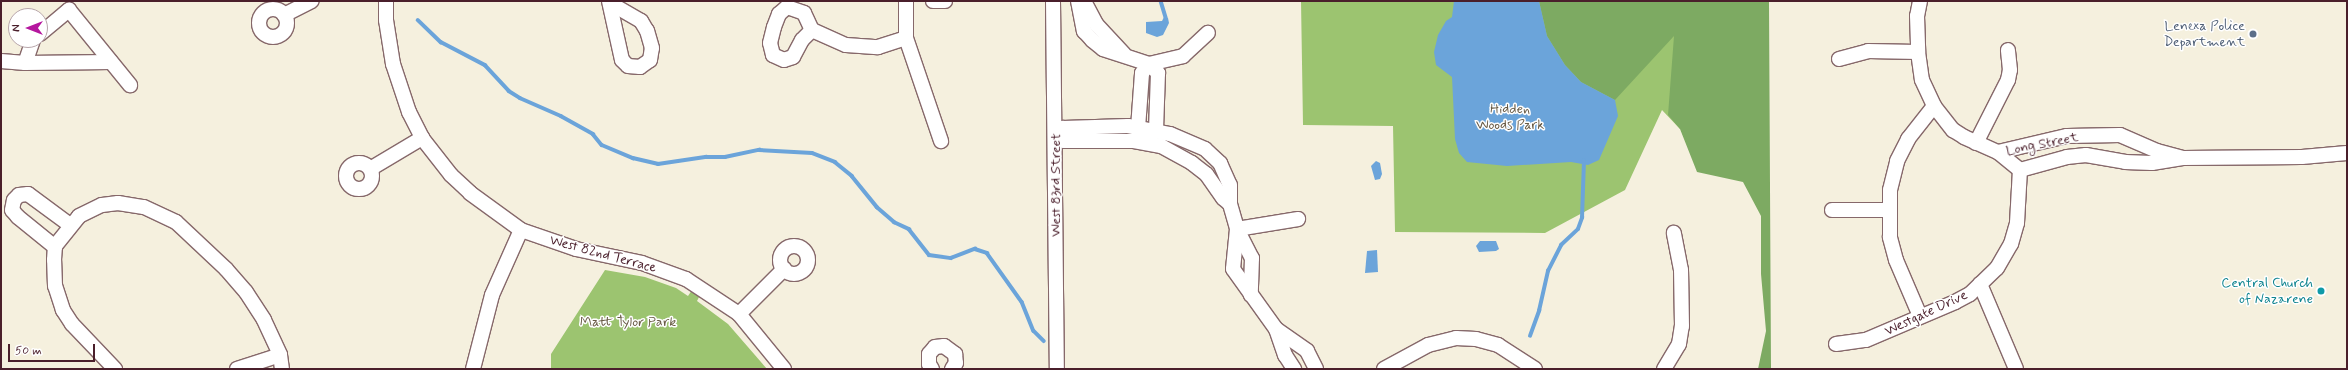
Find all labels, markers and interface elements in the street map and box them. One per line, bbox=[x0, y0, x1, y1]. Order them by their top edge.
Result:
north arrow bbox=[8, 8, 48, 48]
place label: Lenexa Police Department bbox=[2164, 18, 2245, 50]
text: N bbox=[10, 24, 24, 32]
marker: Lenexa Police Department bbox=[2248, 29, 2258, 39]
park label: Hidden Woods Park bbox=[1476, 101, 1544, 134]
street label: Long Street bbox=[2004, 129, 2080, 159]
street label: West 83rd Street bbox=[1048, 134, 1064, 236]
street label: West 82nd Terrace bbox=[548, 232, 658, 276]
place label: Central Church of Nazarene bbox=[2218, 275, 2313, 308]
marker: Central Church of Nazarene bbox=[2316, 286, 2326, 296]
street label: Westgate Drive bbox=[1883, 287, 1969, 339]
park label: Matt Tylor Park bbox=[580, 314, 676, 330]
scale bar bbox=[10, 336, 97, 362]
text: 50 m bbox=[15, 343, 42, 359]

